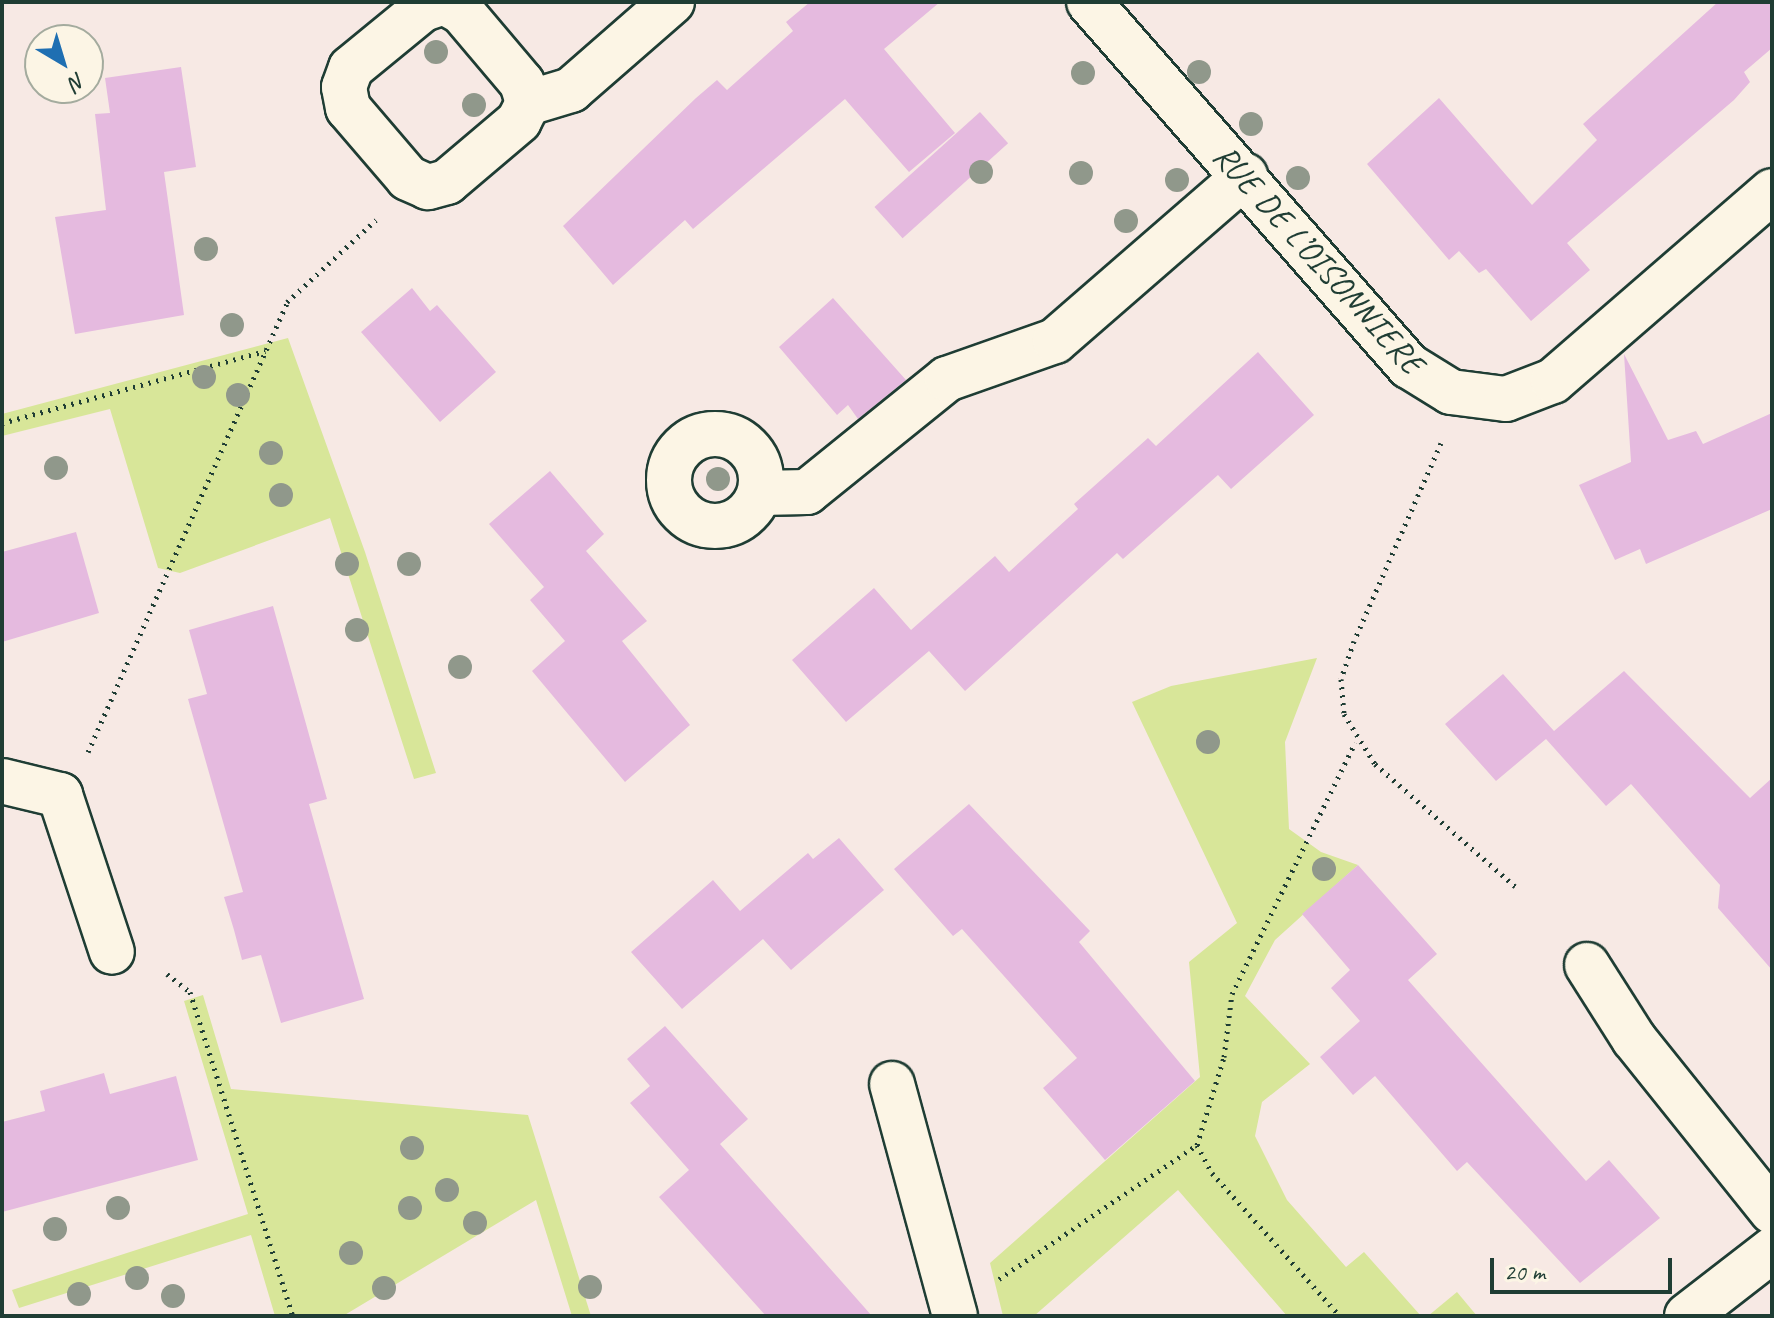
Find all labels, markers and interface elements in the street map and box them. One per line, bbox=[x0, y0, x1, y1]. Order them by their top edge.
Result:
north arrow bbox=[24, 24, 104, 104]
text: N bbox=[64, 66, 92, 97]
street label: RUE DE L’OISONNIERE bbox=[1205, 136, 1433, 382]
scale bar bbox=[1494, 1242, 1676, 1292]
text: 20 m bbox=[1504, 1257, 1545, 1287]

